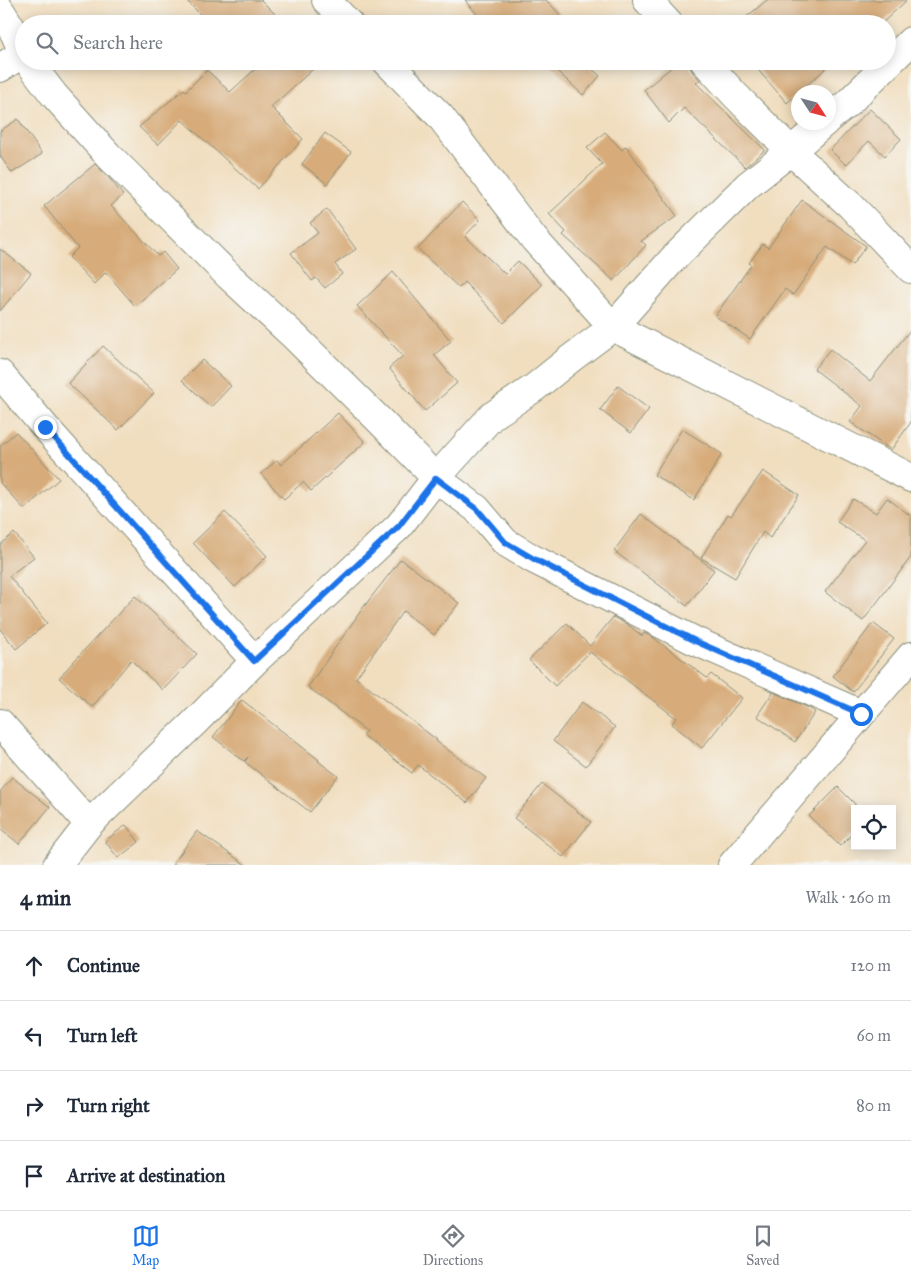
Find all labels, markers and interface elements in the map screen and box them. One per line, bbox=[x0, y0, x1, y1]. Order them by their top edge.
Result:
search box bbox=[15, 15, 896, 70]
icon: search bbox=[33, 29, 61, 57]
text: Search here bbox=[73, 31, 163, 54]
north arrow bbox=[791, 85, 836, 130]
route end bbox=[34, 416, 57, 439]
route start bbox=[850, 703, 873, 726]
map controls bbox=[851, 805, 896, 850]
button: locate bbox=[851, 805, 896, 850]
text: 4 min bbox=[20, 885, 71, 911]
text: Walk · 260 m bbox=[805, 888, 891, 907]
icon: ahead bbox=[20, 952, 48, 980]
text: Continue bbox=[67, 954, 140, 977]
text: 120 m bbox=[851, 956, 891, 975]
icon: left bbox=[20, 1022, 48, 1050]
text: Turn left bbox=[67, 1024, 137, 1047]
text: 60 m bbox=[857, 1026, 891, 1045]
icon: right bbox=[20, 1092, 48, 1120]
text: Turn right bbox=[67, 1094, 150, 1117]
text: 80 m bbox=[856, 1096, 891, 1115]
icon: arrive bbox=[20, 1162, 48, 1190]
text: Arrive at destination bbox=[67, 1164, 225, 1187]
tab: Map bbox=[132, 1222, 160, 1269]
tab: Directions bbox=[423, 1222, 483, 1269]
tab: Saved bbox=[746, 1222, 779, 1269]

